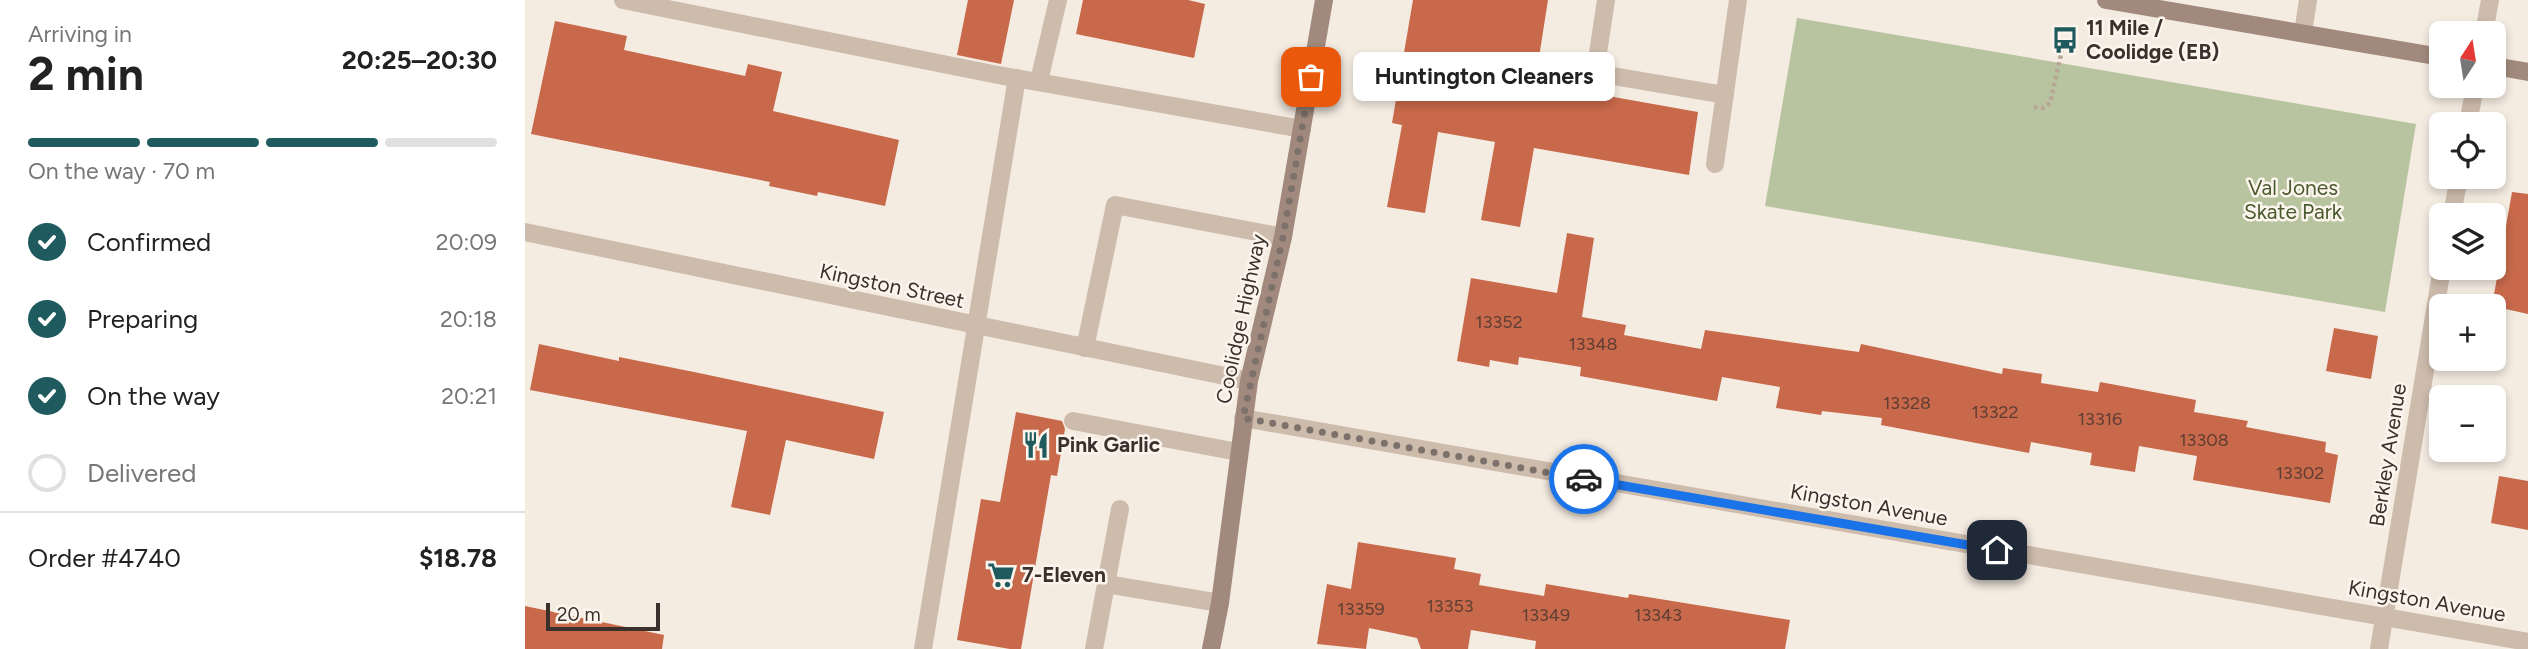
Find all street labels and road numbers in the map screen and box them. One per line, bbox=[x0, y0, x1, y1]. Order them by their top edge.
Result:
street label: Coolidge Highway bbox=[1210, 232, 1271, 406]
street label: Kingston Street bbox=[817, 258, 967, 313]
street label: Berkley Avenue bbox=[2364, 382, 2411, 528]
street label: Kingston Avenue bbox=[1788, 478, 1950, 531]
street label: Kingston Avenue bbox=[2346, 574, 2508, 627]

